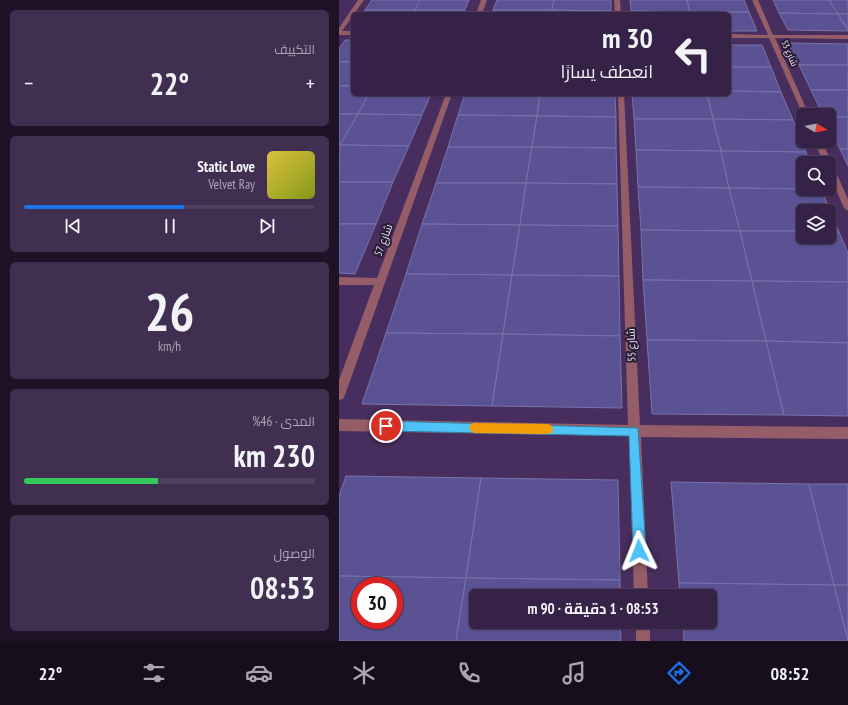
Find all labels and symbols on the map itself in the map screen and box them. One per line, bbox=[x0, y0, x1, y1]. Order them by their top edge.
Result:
street label: شارع 53 bbox=[778, 38, 801, 68]
north arrow bbox=[796, 108, 836, 148]
street label: شارع 57 bbox=[371, 222, 396, 258]
street label: شارع 55 bbox=[623, 328, 640, 362]
pin bbox=[369, 409, 403, 443]
position arrow bbox=[618, 530, 660, 572]
speed limit sign: 30 bbox=[351, 577, 403, 629]

